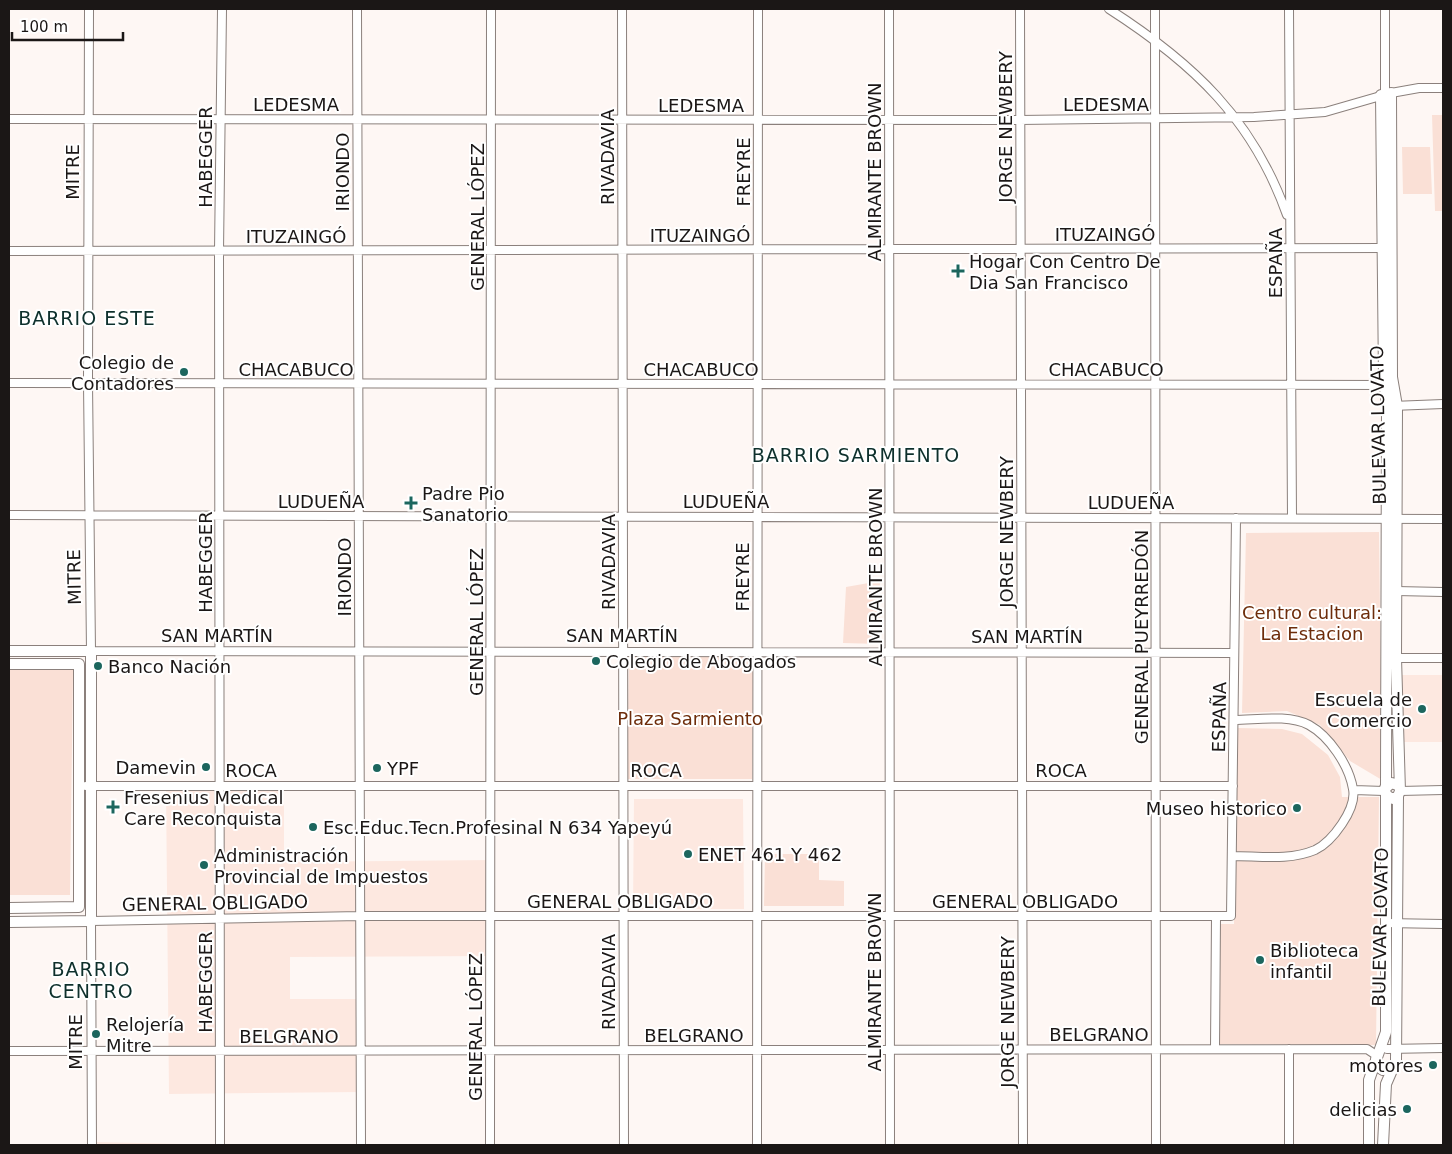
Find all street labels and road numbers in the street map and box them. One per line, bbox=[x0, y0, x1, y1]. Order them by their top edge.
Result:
street label: JORGE NEWBERY bbox=[995, 50, 1016, 204]
street label: ALMIRANTE BROWN bbox=[864, 82, 885, 262]
street label: LEDESMA bbox=[253, 94, 340, 115]
street label: LEDESMA bbox=[1063, 94, 1150, 115]
street label: LEDESMA bbox=[658, 95, 745, 116]
street label: HABEGGER bbox=[195, 106, 216, 208]
street label: RIVADAVIA bbox=[597, 108, 618, 205]
street label: IRIONDO bbox=[332, 133, 353, 211]
street label: FREYRE bbox=[733, 137, 754, 207]
street label: GENERAL LÓPEZ bbox=[467, 143, 488, 291]
street label: MITRE bbox=[62, 144, 83, 200]
street label: ITUZAINGÓ bbox=[1055, 224, 1155, 245]
street label: ITUZAINGÓ bbox=[650, 225, 750, 246]
street label: ITUZAINGÓ bbox=[246, 226, 346, 247]
street label: ESPAÑA bbox=[1265, 227, 1286, 298]
street label: BULEVAR LOVATO bbox=[1366, 345, 1390, 505]
street label: CHACABUCO bbox=[238, 359, 354, 380]
street label: CHACABUCO bbox=[643, 359, 759, 380]
street label: CHACABUCO bbox=[1048, 359, 1164, 380]
street label: JORGE NEWBERY bbox=[996, 455, 1017, 609]
street label: ALMIRANTE BROWN bbox=[865, 487, 886, 667]
street label: LUDUEÑA bbox=[278, 491, 365, 512]
street label: LUDUEÑA bbox=[683, 491, 770, 512]
street label: LUDUEÑA bbox=[1088, 492, 1175, 513]
street label: HABEGGER bbox=[195, 511, 216, 613]
street label: RIVADAVIA bbox=[598, 513, 619, 610]
street label: GENERAL PUEYRREDÓN bbox=[1131, 530, 1152, 744]
street label: IRIONDO bbox=[334, 538, 355, 616]
street label: FREYRE bbox=[732, 542, 753, 612]
street label: GENERAL LÓPEZ bbox=[466, 548, 487, 696]
street label: MITRE bbox=[63, 549, 85, 605]
street label: SAN MARTÍN bbox=[161, 625, 273, 646]
street label: SAN MARTÍN bbox=[566, 625, 678, 646]
street label: SAN MARTÍN bbox=[971, 626, 1083, 647]
street label: ESPAÑA bbox=[1208, 681, 1230, 752]
street label: ROCA bbox=[225, 760, 277, 781]
street label: ROCA bbox=[630, 760, 682, 781]
street label: ROCA bbox=[1035, 760, 1087, 781]
street label: BULEVAR LOVATO bbox=[1368, 847, 1392, 1007]
street label: GENERAL OBLIGADO bbox=[122, 891, 308, 915]
street label: GENERAL OBLIGADO bbox=[527, 891, 713, 912]
street label: GENERAL OBLIGADO bbox=[932, 891, 1118, 912]
street label: ALMIRANTE BROWN bbox=[864, 892, 885, 1072]
street label: HABEGGER bbox=[195, 931, 216, 1033]
street label: RIVADAVIA bbox=[598, 933, 619, 1030]
street label: JORGE NEWBERY bbox=[997, 935, 1018, 1089]
street label: GENERAL LÓPEZ bbox=[465, 953, 486, 1101]
street label: MITRE bbox=[65, 1014, 86, 1070]
street label: BELGRANO bbox=[1049, 1024, 1149, 1045]
street label: BELGRANO bbox=[644, 1025, 744, 1046]
street label: BELGRANO bbox=[239, 1026, 339, 1047]

